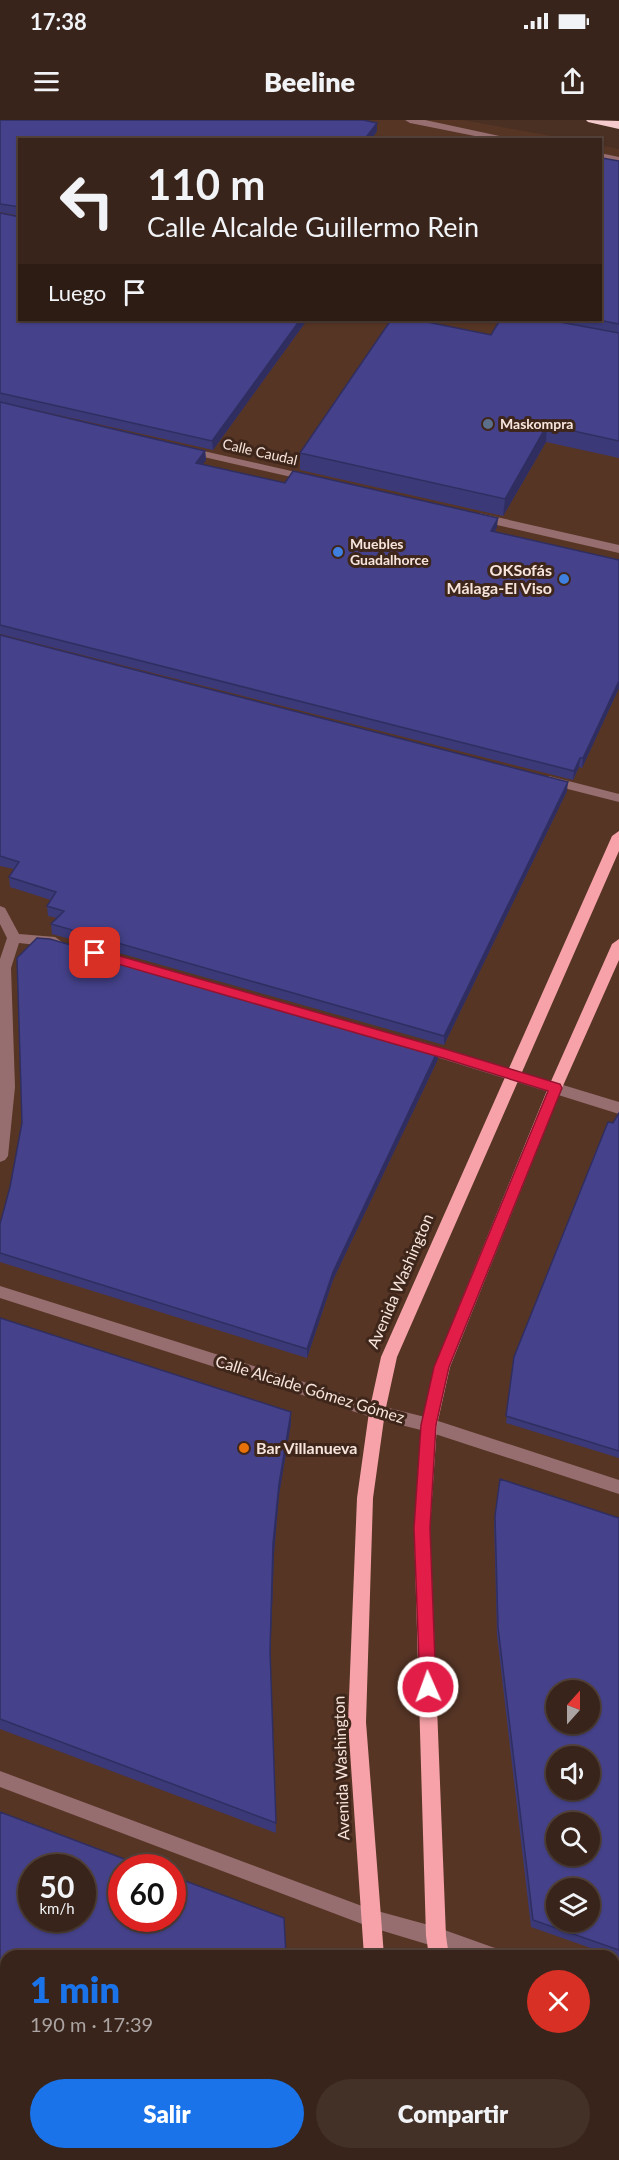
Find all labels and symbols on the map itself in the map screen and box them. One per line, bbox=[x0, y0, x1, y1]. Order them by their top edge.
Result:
place label: Maskompra bbox=[500, 415, 573, 432]
marker: Maskompra bbox=[481, 417, 495, 431]
street label: Calle Caudal bbox=[221, 435, 299, 468]
place label: Muebles Guadalhorce bbox=[350, 535, 429, 568]
marker: Muebles Guadalhorce bbox=[331, 545, 345, 559]
place label: OKSofás Málaga-El Viso bbox=[447, 560, 552, 597]
marker: OKSofás Málaga-El Viso bbox=[557, 572, 571, 586]
pin bbox=[69, 927, 120, 978]
street label: Avenida Washington bbox=[363, 1211, 437, 1351]
street label: Calle Alcalde Gómez Gómez bbox=[213, 1351, 407, 1426]
place label: Bar Villanueva bbox=[256, 1438, 357, 1457]
marker: Bar Villanueva bbox=[237, 1441, 251, 1455]
position arrow bbox=[396, 1655, 460, 1719]
north arrow bbox=[546, 1680, 600, 1734]
street label: Avenida Washington bbox=[328, 1695, 353, 1841]
speed limit sign: 60 bbox=[108, 1854, 186, 1932]

